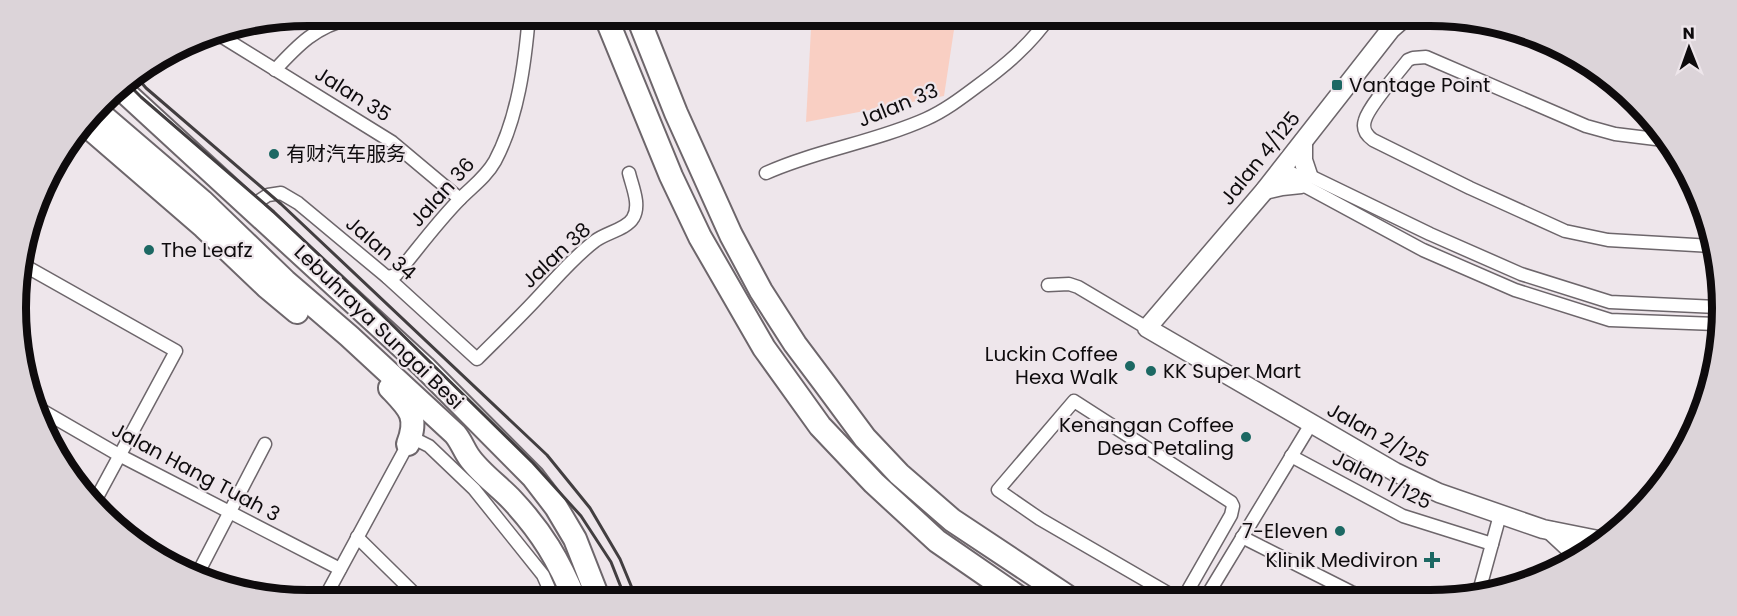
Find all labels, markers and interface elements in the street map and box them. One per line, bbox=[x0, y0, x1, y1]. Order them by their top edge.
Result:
north arrow bbox=[1659, 18, 1719, 78]
text: N bbox=[1683, 22, 1695, 45]
street label: Jalan 35 bbox=[310, 60, 396, 128]
place label: Vantage Point bbox=[1349, 71, 1490, 99]
street label: Jalan 33 bbox=[854, 76, 942, 134]
marker: Vantage Point bbox=[1330, 78, 1344, 92]
street label: Jalan 4/125 bbox=[1213, 105, 1307, 211]
place label: 有财汽车服务 bbox=[286, 140, 406, 168]
marker: 有财汽车服务 bbox=[267, 147, 281, 161]
street label: Jalan 36 bbox=[403, 151, 481, 233]
street label: Jalan 34 bbox=[340, 210, 422, 286]
street label: Jalan 38 bbox=[515, 216, 597, 294]
place label: The Leafz bbox=[161, 236, 253, 264]
street label: Lebuhraya Sungai Besi bbox=[288, 238, 470, 416]
marker: The Leafz bbox=[142, 243, 156, 257]
place label: Luckin Coffee Hexa Walk bbox=[985, 340, 1119, 391]
place label: KK Super Mart bbox=[1163, 357, 1301, 385]
marker: Luckin Coffee Hexa Walk bbox=[1123, 359, 1137, 373]
marker: KK Super Mart bbox=[1144, 364, 1158, 378]
street label: Jalan 2/125 bbox=[1322, 396, 1434, 474]
place label: Kenangan Coffee Desa Petaling bbox=[1059, 411, 1234, 462]
street label: Jalan Hang Tuah 3 bbox=[107, 416, 285, 528]
marker: Kenangan Coffee Desa Petaling bbox=[1239, 430, 1253, 444]
street label: Jalan 1/125 bbox=[1328, 444, 1436, 516]
place label: 7-Eleven bbox=[1242, 517, 1328, 545]
marker: 7-Eleven bbox=[1333, 524, 1347, 538]
place label: Klinik Mediviron bbox=[1266, 546, 1418, 574]
marker: Klinik Mediviron bbox=[1423, 551, 1441, 569]

